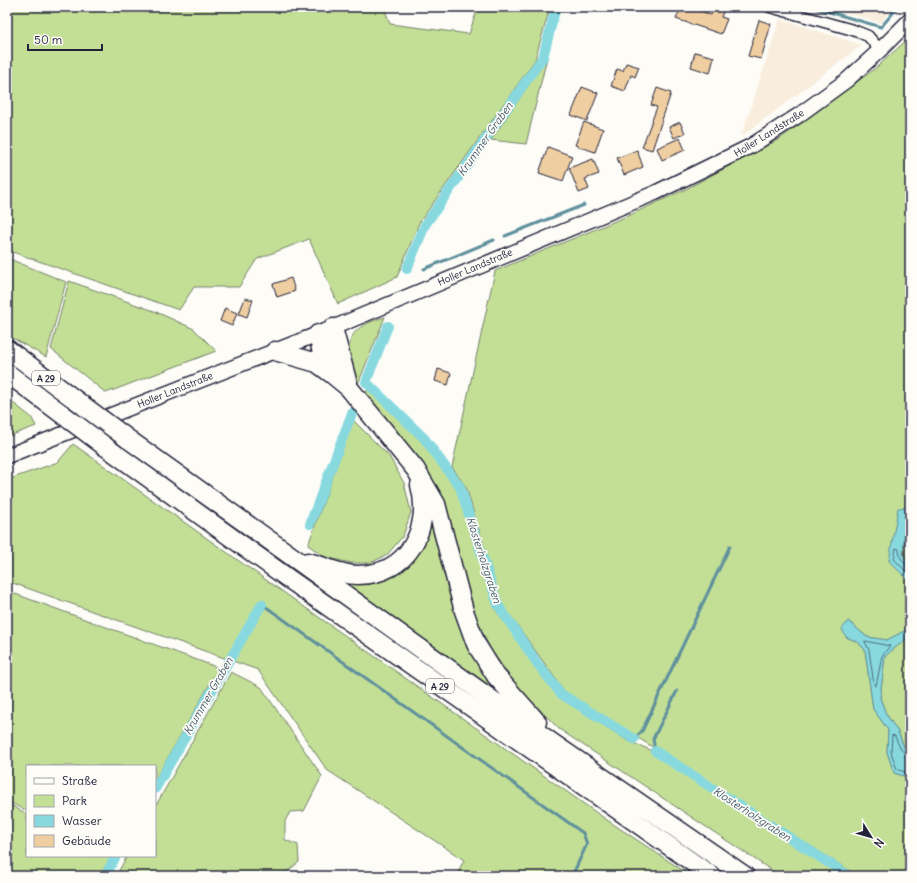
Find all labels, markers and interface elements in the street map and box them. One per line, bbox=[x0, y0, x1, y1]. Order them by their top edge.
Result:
scale bar bbox=[28, 26, 102, 52]
text: 50 m bbox=[34, 32, 63, 47]
water label: Krummer Graben bbox=[454, 99, 516, 179]
street label: Holler Landstraße bbox=[732, 106, 806, 160]
street label: Holler Landstraße bbox=[435, 245, 515, 289]
street label: Holler Landstraße bbox=[135, 369, 215, 411]
road number: A 29 bbox=[32, 371, 60, 385]
water label: Klosterholzgraben bbox=[463, 515, 505, 605]
water label: Krummer Graben bbox=[180, 654, 236, 737]
road number: A 29 bbox=[426, 679, 454, 693]
legend bbox=[26, 765, 156, 857]
text: Straße bbox=[62, 773, 97, 788]
water label: Klosterholzgraben bbox=[711, 784, 794, 845]
text: Park bbox=[62, 793, 87, 808]
text: Wasser bbox=[62, 813, 102, 828]
north arrow bbox=[851, 817, 891, 857]
text: Gebäude bbox=[62, 833, 111, 848]
text: N bbox=[871, 836, 887, 850]

